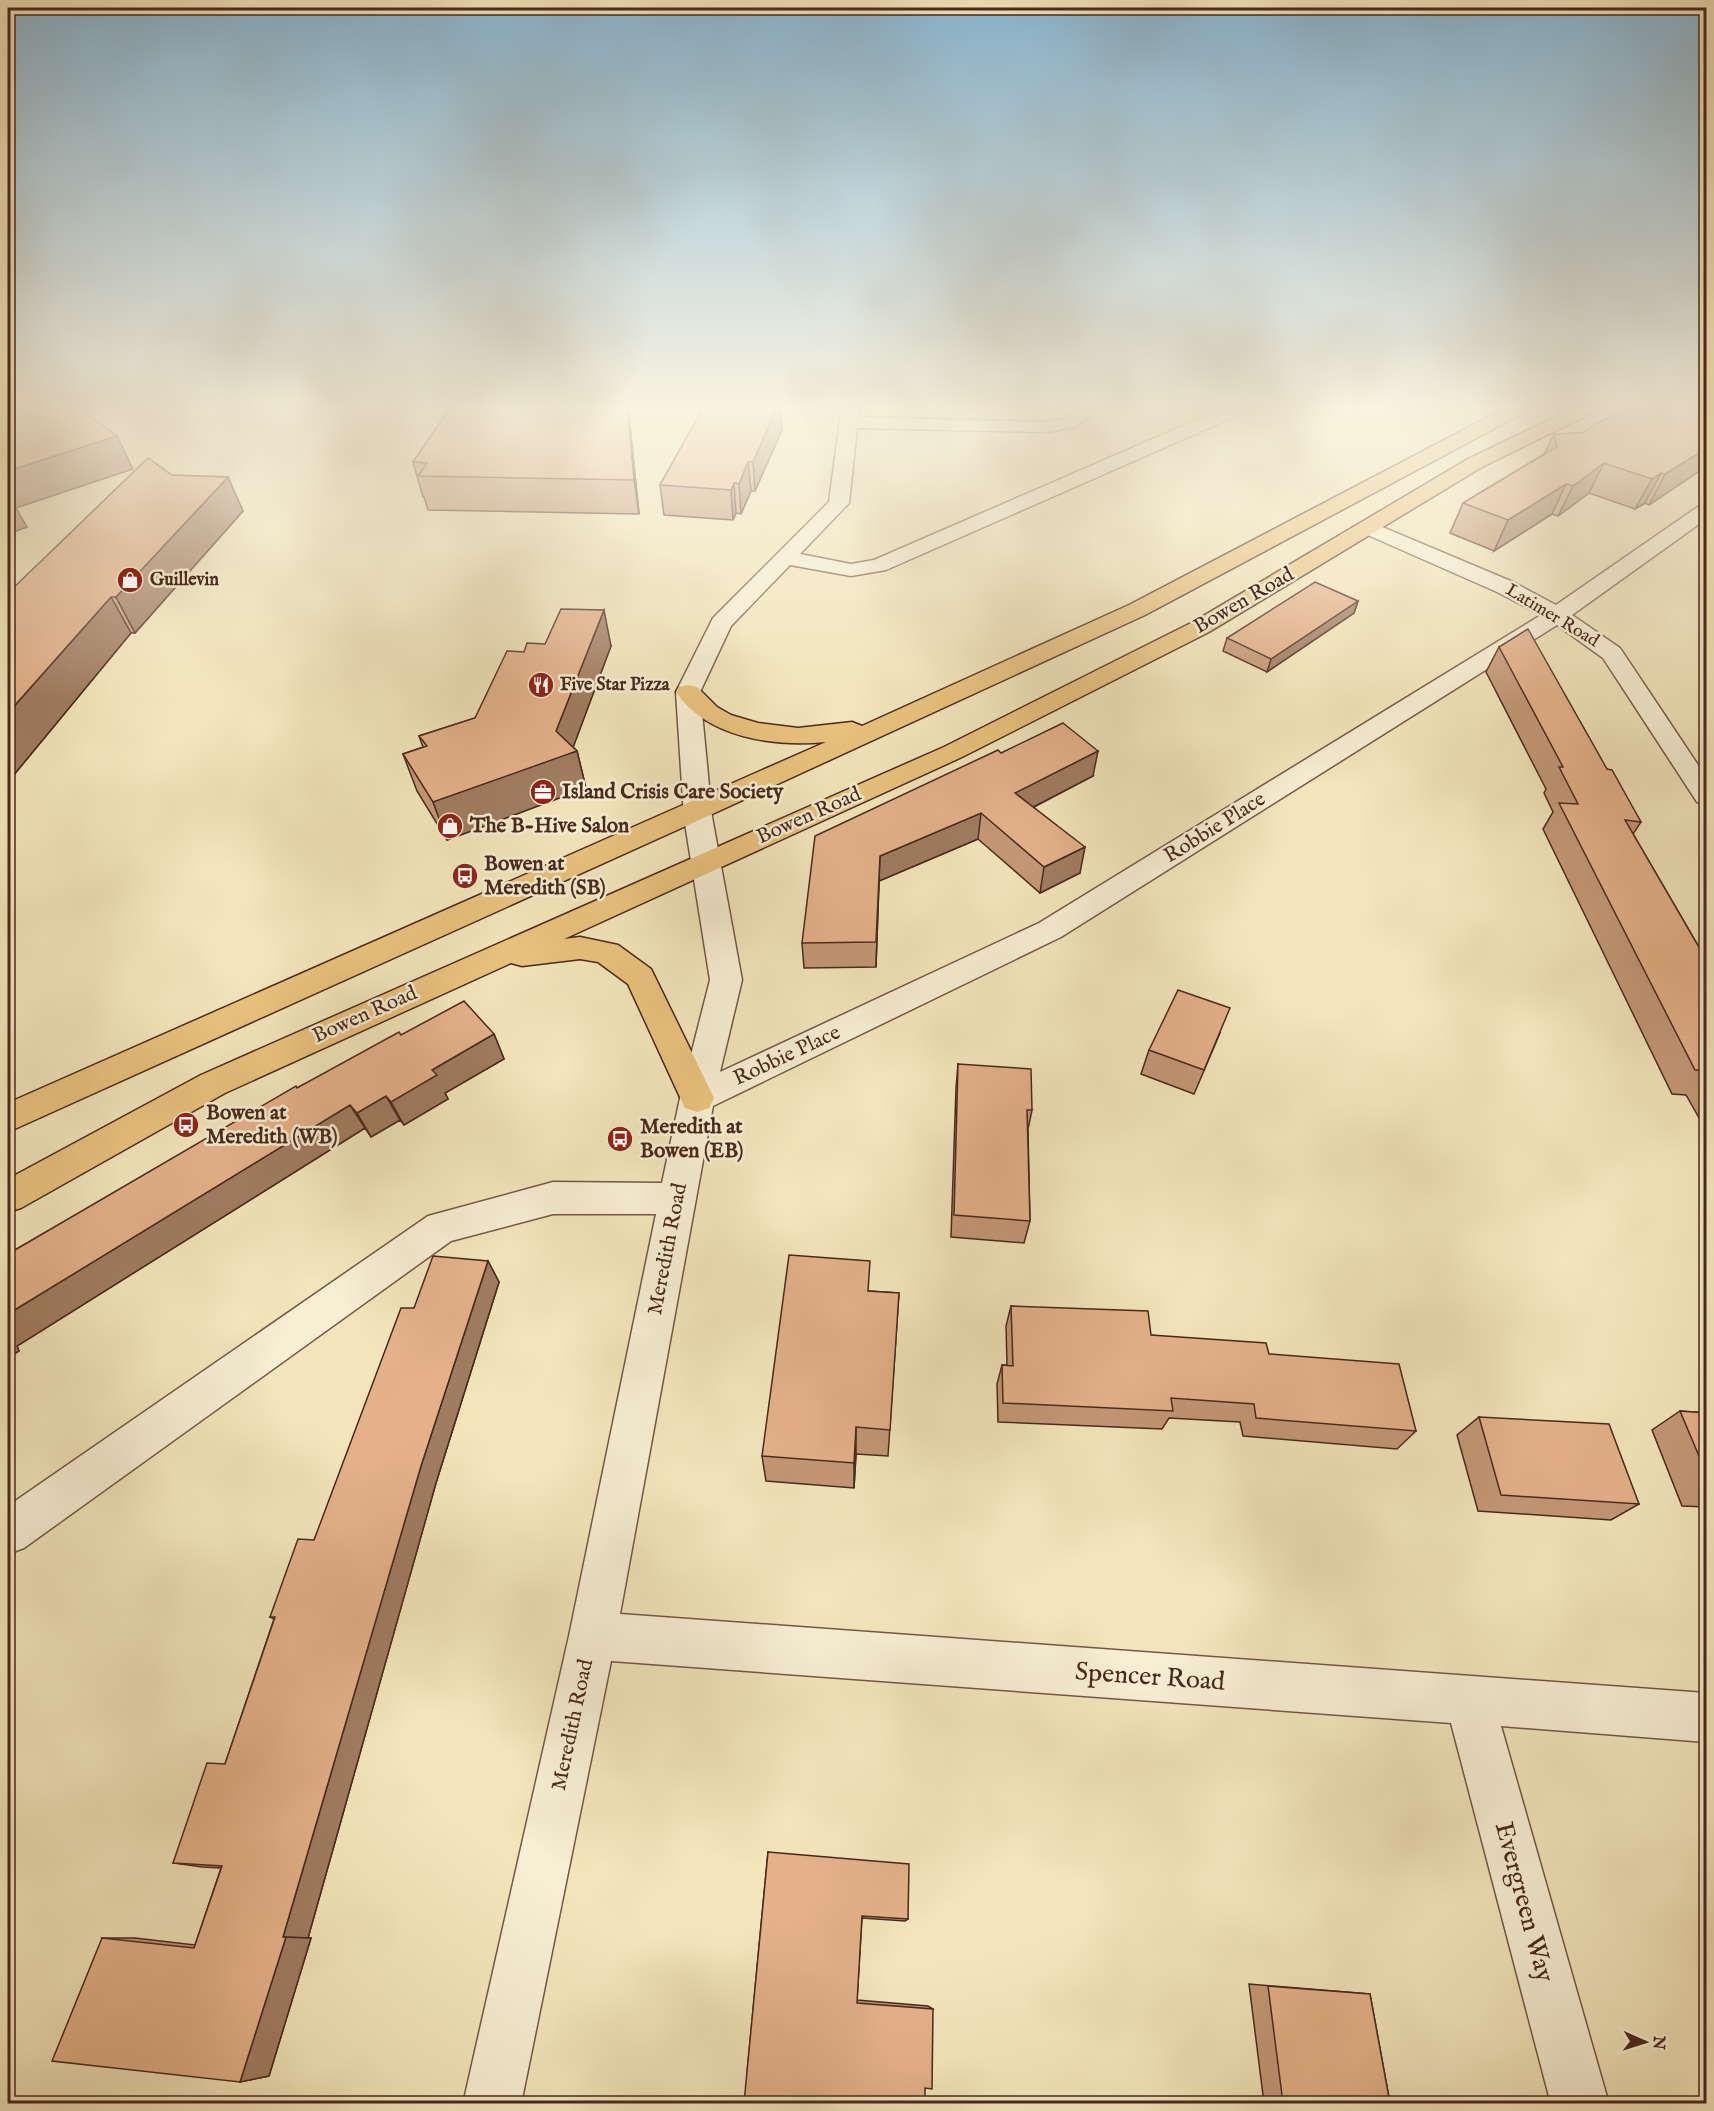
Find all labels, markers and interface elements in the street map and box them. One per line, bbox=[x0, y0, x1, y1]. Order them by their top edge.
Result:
street label: Bowen Road bbox=[1189, 561, 1300, 641]
shop icon: Guillevin bbox=[115, 565, 145, 595]
place label: Guillevin bbox=[150, 569, 219, 592]
street label: Latimer Road bbox=[1501, 579, 1603, 653]
restaurant icon: Five Star Pizza bbox=[526, 670, 556, 700]
place label: Five Star Pizza bbox=[560, 674, 671, 697]
office icon: Island Crisis Care Society bbox=[528, 777, 558, 807]
place label: Island Crisis Care Society bbox=[562, 779, 784, 806]
street label: Bowen Road bbox=[753, 781, 866, 851]
street label: Robbie Place bbox=[1159, 786, 1271, 870]
shop icon: The B-Hive Salon bbox=[435, 811, 465, 841]
place label: The B-Hive Salon bbox=[469, 813, 629, 840]
place label: Bowen at Meredith (SB) bbox=[484, 851, 606, 902]
bus stop icon: Bowen at Meredith (SB) bbox=[450, 861, 480, 891]
street label: Bowen Road bbox=[309, 980, 422, 1050]
street label: Robbie Place bbox=[729, 1019, 845, 1093]
place label: Bowen at Meredith (WB) bbox=[206, 1100, 338, 1151]
bus stop icon: Bowen at Meredith (WB) bbox=[171, 1110, 201, 1140]
place label: Meredith at Bowen (EB) bbox=[640, 1114, 743, 1165]
bus stop icon: Meredith at Bowen (EB) bbox=[605, 1124, 635, 1154]
street label: Meredith Road bbox=[642, 1180, 694, 1317]
street label: Spencer Road bbox=[1074, 1655, 1226, 1699]
street label: Meredith Road bbox=[546, 1656, 600, 1793]
street label: Evergreen Way bbox=[1487, 1818, 1561, 1986]
north arrow bbox=[1615, 2012, 1675, 2072]
text: N bbox=[1648, 2034, 1668, 2050]

